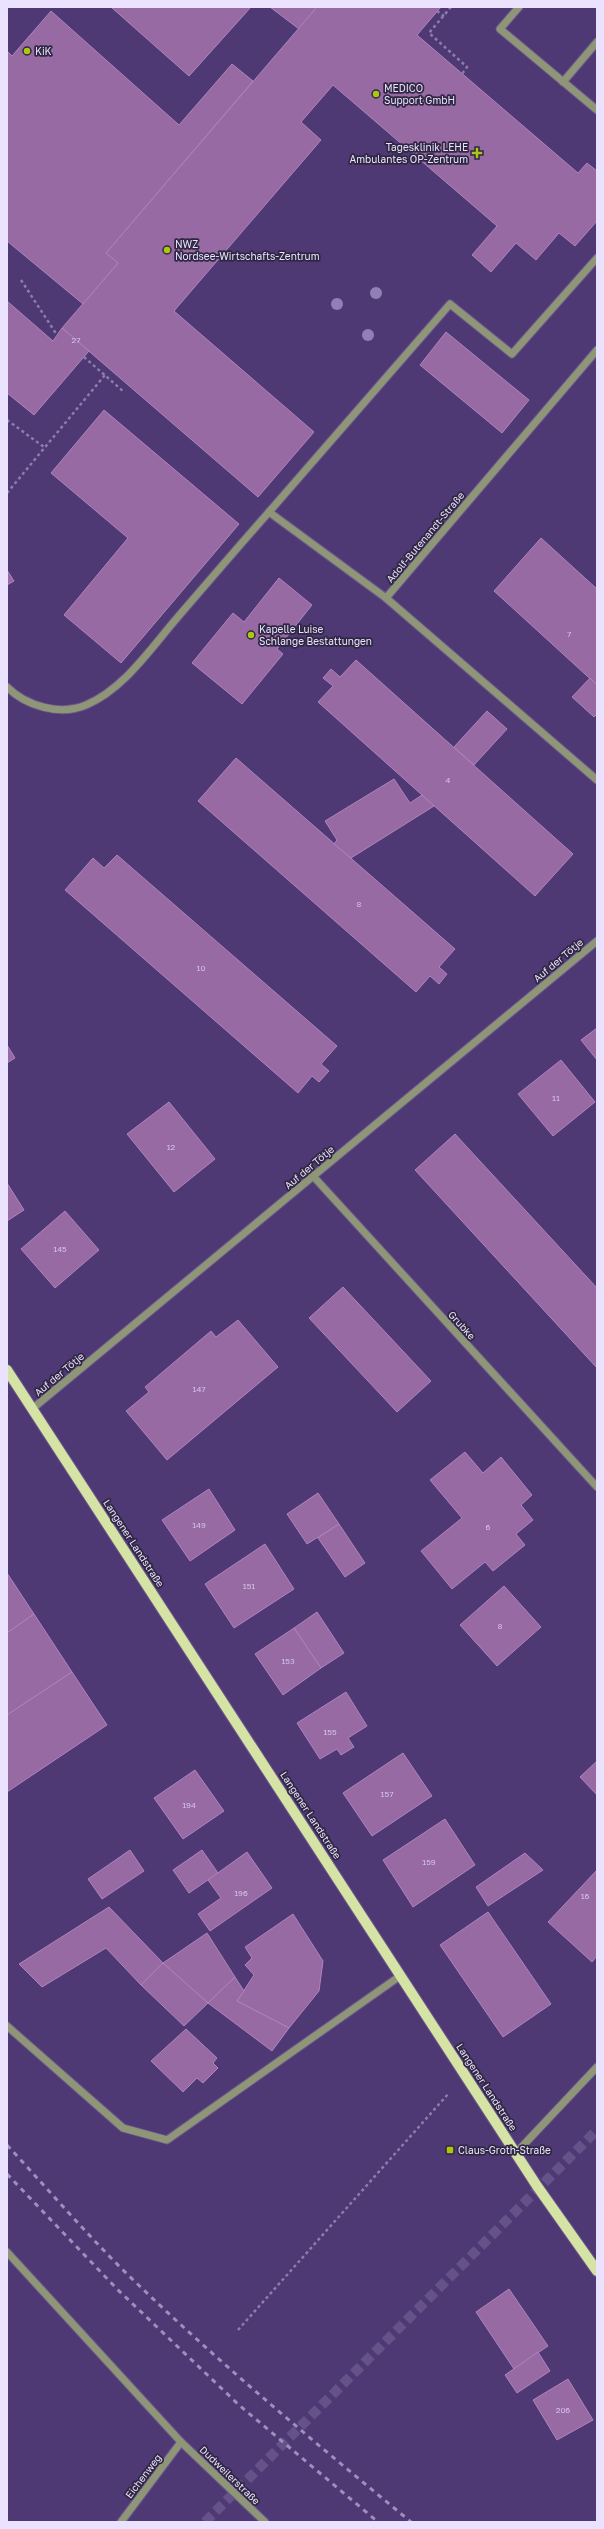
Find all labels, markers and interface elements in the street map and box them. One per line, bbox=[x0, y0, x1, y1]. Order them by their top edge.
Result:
place label: KiK bbox=[35, 45, 52, 57]
marker: KiK bbox=[22, 46, 32, 56]
place label: MEDICO Support GmbH bbox=[384, 82, 455, 106]
marker: MEDICO Support GmbH bbox=[371, 89, 381, 99]
place label: Tagesklinik LEHE Ambulantes OP-Zentrum bbox=[350, 141, 468, 165]
marker: Tagesklinik LEHE Ambulantes OP-Zentrum bbox=[471, 147, 483, 159]
place label: NWZ Nordsee-Wirtschafts-Zentrum bbox=[175, 238, 320, 262]
marker: NWZ Nordsee-Wirtschafts-Zentrum bbox=[162, 245, 172, 255]
house number: 27 bbox=[72, 335, 80, 345]
street label: Adolf-Butenandt-Straße bbox=[384, 489, 467, 585]
place label: Kapelle Luise Schlange Bestattungen bbox=[259, 623, 372, 647]
house number: 7 bbox=[567, 629, 571, 639]
marker: Kapelle Luise Schlange Bestattungen bbox=[246, 630, 256, 640]
house number: 4 bbox=[446, 775, 451, 785]
house number: 8 bbox=[357, 899, 362, 909]
street label: Auf der Tötje bbox=[531, 936, 585, 984]
house number: 10 bbox=[197, 963, 205, 973]
house number: 11 bbox=[552, 1093, 560, 1103]
house number: 12 bbox=[167, 1142, 176, 1152]
street label: Auf der Tötje bbox=[282, 1143, 336, 1191]
house number: 145 bbox=[53, 1244, 67, 1254]
street label: Grubke bbox=[446, 1308, 478, 1342]
street label: Auf der Tötje bbox=[32, 1350, 86, 1398]
house number: 147 bbox=[193, 1384, 206, 1394]
street label: Langener Landstraße bbox=[101, 1497, 167, 1589]
house number: 149 bbox=[192, 1520, 206, 1530]
house number: 6 bbox=[486, 1522, 491, 1532]
house number: 151 bbox=[243, 1581, 255, 1591]
house number: 8 bbox=[498, 1621, 503, 1631]
house number: 153 bbox=[281, 1656, 295, 1666]
house number: 155 bbox=[323, 1727, 337, 1737]
street label: Langener Landstraße bbox=[278, 1769, 344, 1861]
house number: 157 bbox=[381, 1789, 393, 1799]
house number: 194 bbox=[182, 1800, 196, 1810]
house number: 159 bbox=[422, 1857, 436, 1867]
house number: 196 bbox=[234, 1888, 248, 1898]
house number: 16 bbox=[581, 1891, 590, 1901]
street label: Langener Landstraße bbox=[454, 2041, 520, 2133]
place label: Claus-Groth-Straße bbox=[458, 2144, 551, 2156]
marker: Claus-Groth-Straße bbox=[445, 2145, 455, 2155]
house number: 206 bbox=[556, 2405, 570, 2415]
street label: Dudweilerstraße bbox=[197, 2443, 263, 2507]
street label: Eichenweg bbox=[123, 2452, 163, 2500]

